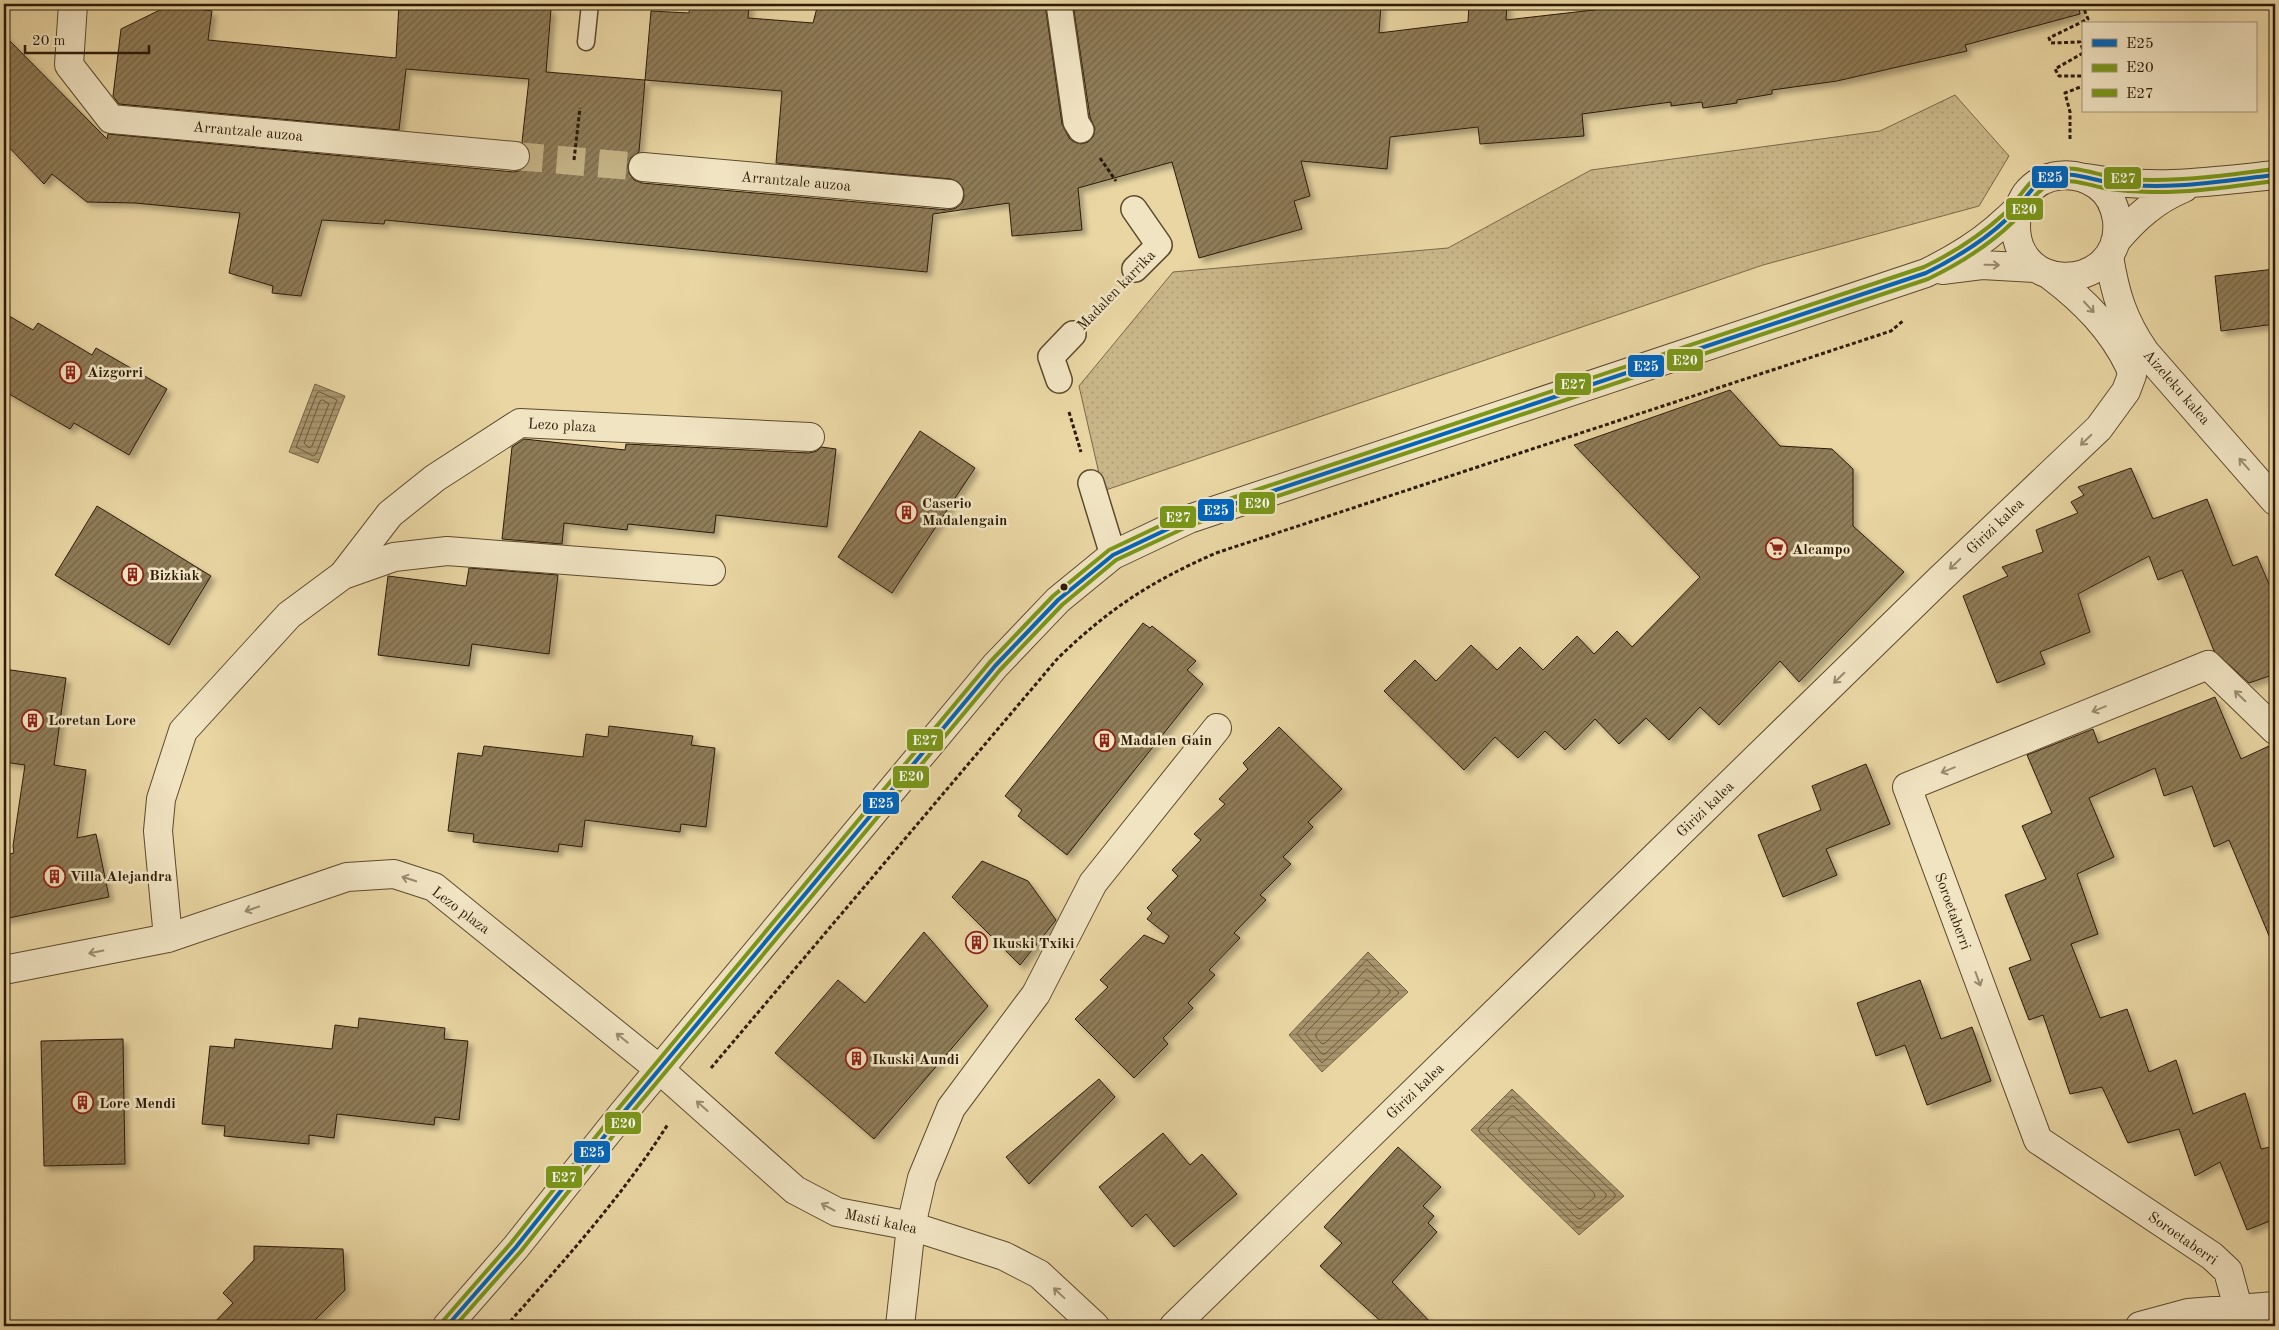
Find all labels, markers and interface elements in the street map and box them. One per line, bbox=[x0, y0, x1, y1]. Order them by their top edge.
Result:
scale bar bbox=[25, 22, 149, 54]
legend bbox=[2082, 22, 2256, 112]
text: 20 m bbox=[32, 34, 66, 49]
text: E25 bbox=[2126, 37, 2154, 52]
text: E20 bbox=[2126, 61, 2154, 76]
text: E27 bbox=[2126, 87, 2154, 102]
street label: Arrantzale auzoa bbox=[192, 120, 304, 145]
line badge: E25 bbox=[2031, 165, 2069, 189]
line badge: E27 bbox=[2103, 166, 2142, 190]
street label: Arrantzale auzoa bbox=[740, 170, 852, 195]
text: E25 bbox=[2037, 171, 2063, 185]
text: E27 bbox=[2110, 172, 2136, 186]
line badge: E20 bbox=[2005, 197, 2044, 221]
text: E20 bbox=[2011, 203, 2037, 217]
street label: Madalen karrika bbox=[1075, 248, 1159, 334]
one-way arrow bbox=[1983, 261, 1999, 270]
one-way arrow bbox=[2083, 301, 2095, 313]
line badge: E20 bbox=[1666, 348, 1704, 372]
street label: Aizeleku kalea bbox=[2140, 348, 2213, 429]
line badge: E25 bbox=[1627, 354, 1665, 378]
text: E20 bbox=[1672, 354, 1698, 368]
building icon: Aizgorri bbox=[59, 360, 83, 384]
text: E25 bbox=[1633, 360, 1659, 374]
place label: Aizgorri bbox=[87, 366, 143, 381]
line badge: E27 bbox=[1554, 372, 1592, 396]
text: E27 bbox=[1560, 378, 1586, 392]
street label: Lezo plaza bbox=[527, 417, 597, 436]
one-way arrow bbox=[2079, 434, 2092, 446]
one-way arrow bbox=[2238, 458, 2249, 471]
line badge: E20 bbox=[1238, 491, 1276, 515]
street label: Girizi kalea bbox=[1964, 496, 2028, 558]
place label: Caserio Madalengain bbox=[922, 497, 1007, 529]
text: E20 bbox=[1244, 497, 1270, 511]
line badge: E25 bbox=[1197, 498, 1235, 522]
building icon: Caserio Madalengain bbox=[894, 500, 918, 524]
text: E25 bbox=[1203, 504, 1229, 518]
line badge: E27 bbox=[1159, 505, 1197, 529]
text: E27 bbox=[1165, 511, 1191, 525]
supermarket icon: Alcampo bbox=[1764, 537, 1788, 561]
place label: Alcampo bbox=[1792, 543, 1850, 558]
one-way arrow bbox=[1949, 558, 1962, 570]
building icon: Bizkiak bbox=[121, 563, 145, 587]
place label: Bizkiak bbox=[149, 569, 200, 584]
unlabelled marker bbox=[1059, 582, 1069, 592]
one-way arrow bbox=[1833, 671, 1845, 684]
one-way arrow bbox=[2234, 690, 2247, 702]
one-way arrow bbox=[2092, 705, 2107, 714]
building icon: Loretan Lore bbox=[20, 708, 44, 732]
place label: Loretan Lore bbox=[48, 714, 136, 729]
line badge: E27 bbox=[906, 728, 944, 752]
building icon: Madalen Gain bbox=[1092, 728, 1116, 752]
text: E27 bbox=[912, 734, 938, 748]
place label: Madalen Gain bbox=[1120, 734, 1212, 749]
line badge: E20 bbox=[892, 765, 930, 789]
one-way arrow bbox=[1941, 766, 1956, 775]
text: E20 bbox=[898, 770, 924, 784]
street label: Girizi kalea bbox=[1674, 779, 1738, 841]
line badge: E25 bbox=[862, 791, 900, 815]
text: E25 bbox=[868, 797, 894, 811]
building icon: Villa Alejandra bbox=[42, 864, 66, 888]
place label: Villa Alejandra bbox=[70, 870, 172, 885]
street label: Soroetaberri bbox=[1931, 871, 1972, 952]
one-way arrow bbox=[401, 873, 417, 883]
street label: Lezo plaza bbox=[428, 885, 492, 938]
one-way arrow bbox=[244, 905, 260, 915]
building icon: Ikuski Txiki bbox=[964, 931, 988, 955]
place label: Ikuski Txiki bbox=[992, 937, 1075, 952]
one-way arrow bbox=[88, 948, 104, 957]
one-way arrow bbox=[1974, 971, 1983, 986]
one-way arrow bbox=[615, 1032, 628, 1043]
building icon: Ikuski Aundi bbox=[844, 1047, 868, 1071]
place label: Ikuski Aundi bbox=[872, 1053, 959, 1068]
street label: Girizi kalea bbox=[1384, 1061, 1448, 1123]
building icon: Lore Mendi bbox=[71, 1091, 95, 1115]
place label: Lore Mendi bbox=[99, 1097, 176, 1112]
one-way arrow bbox=[695, 1101, 708, 1112]
line badge: E20 bbox=[604, 1111, 642, 1135]
text: E20 bbox=[610, 1117, 636, 1131]
line badge: E25 bbox=[573, 1140, 611, 1164]
text: E25 bbox=[579, 1146, 605, 1160]
line badge: E27 bbox=[545, 1165, 583, 1189]
text: E27 bbox=[551, 1171, 577, 1185]
one-way arrow bbox=[821, 1202, 836, 1211]
street label: Masti kalea bbox=[843, 1207, 919, 1238]
street label: Soroetaberri bbox=[2145, 1210, 2220, 1269]
one-way arrow bbox=[1053, 1287, 1065, 1299]

